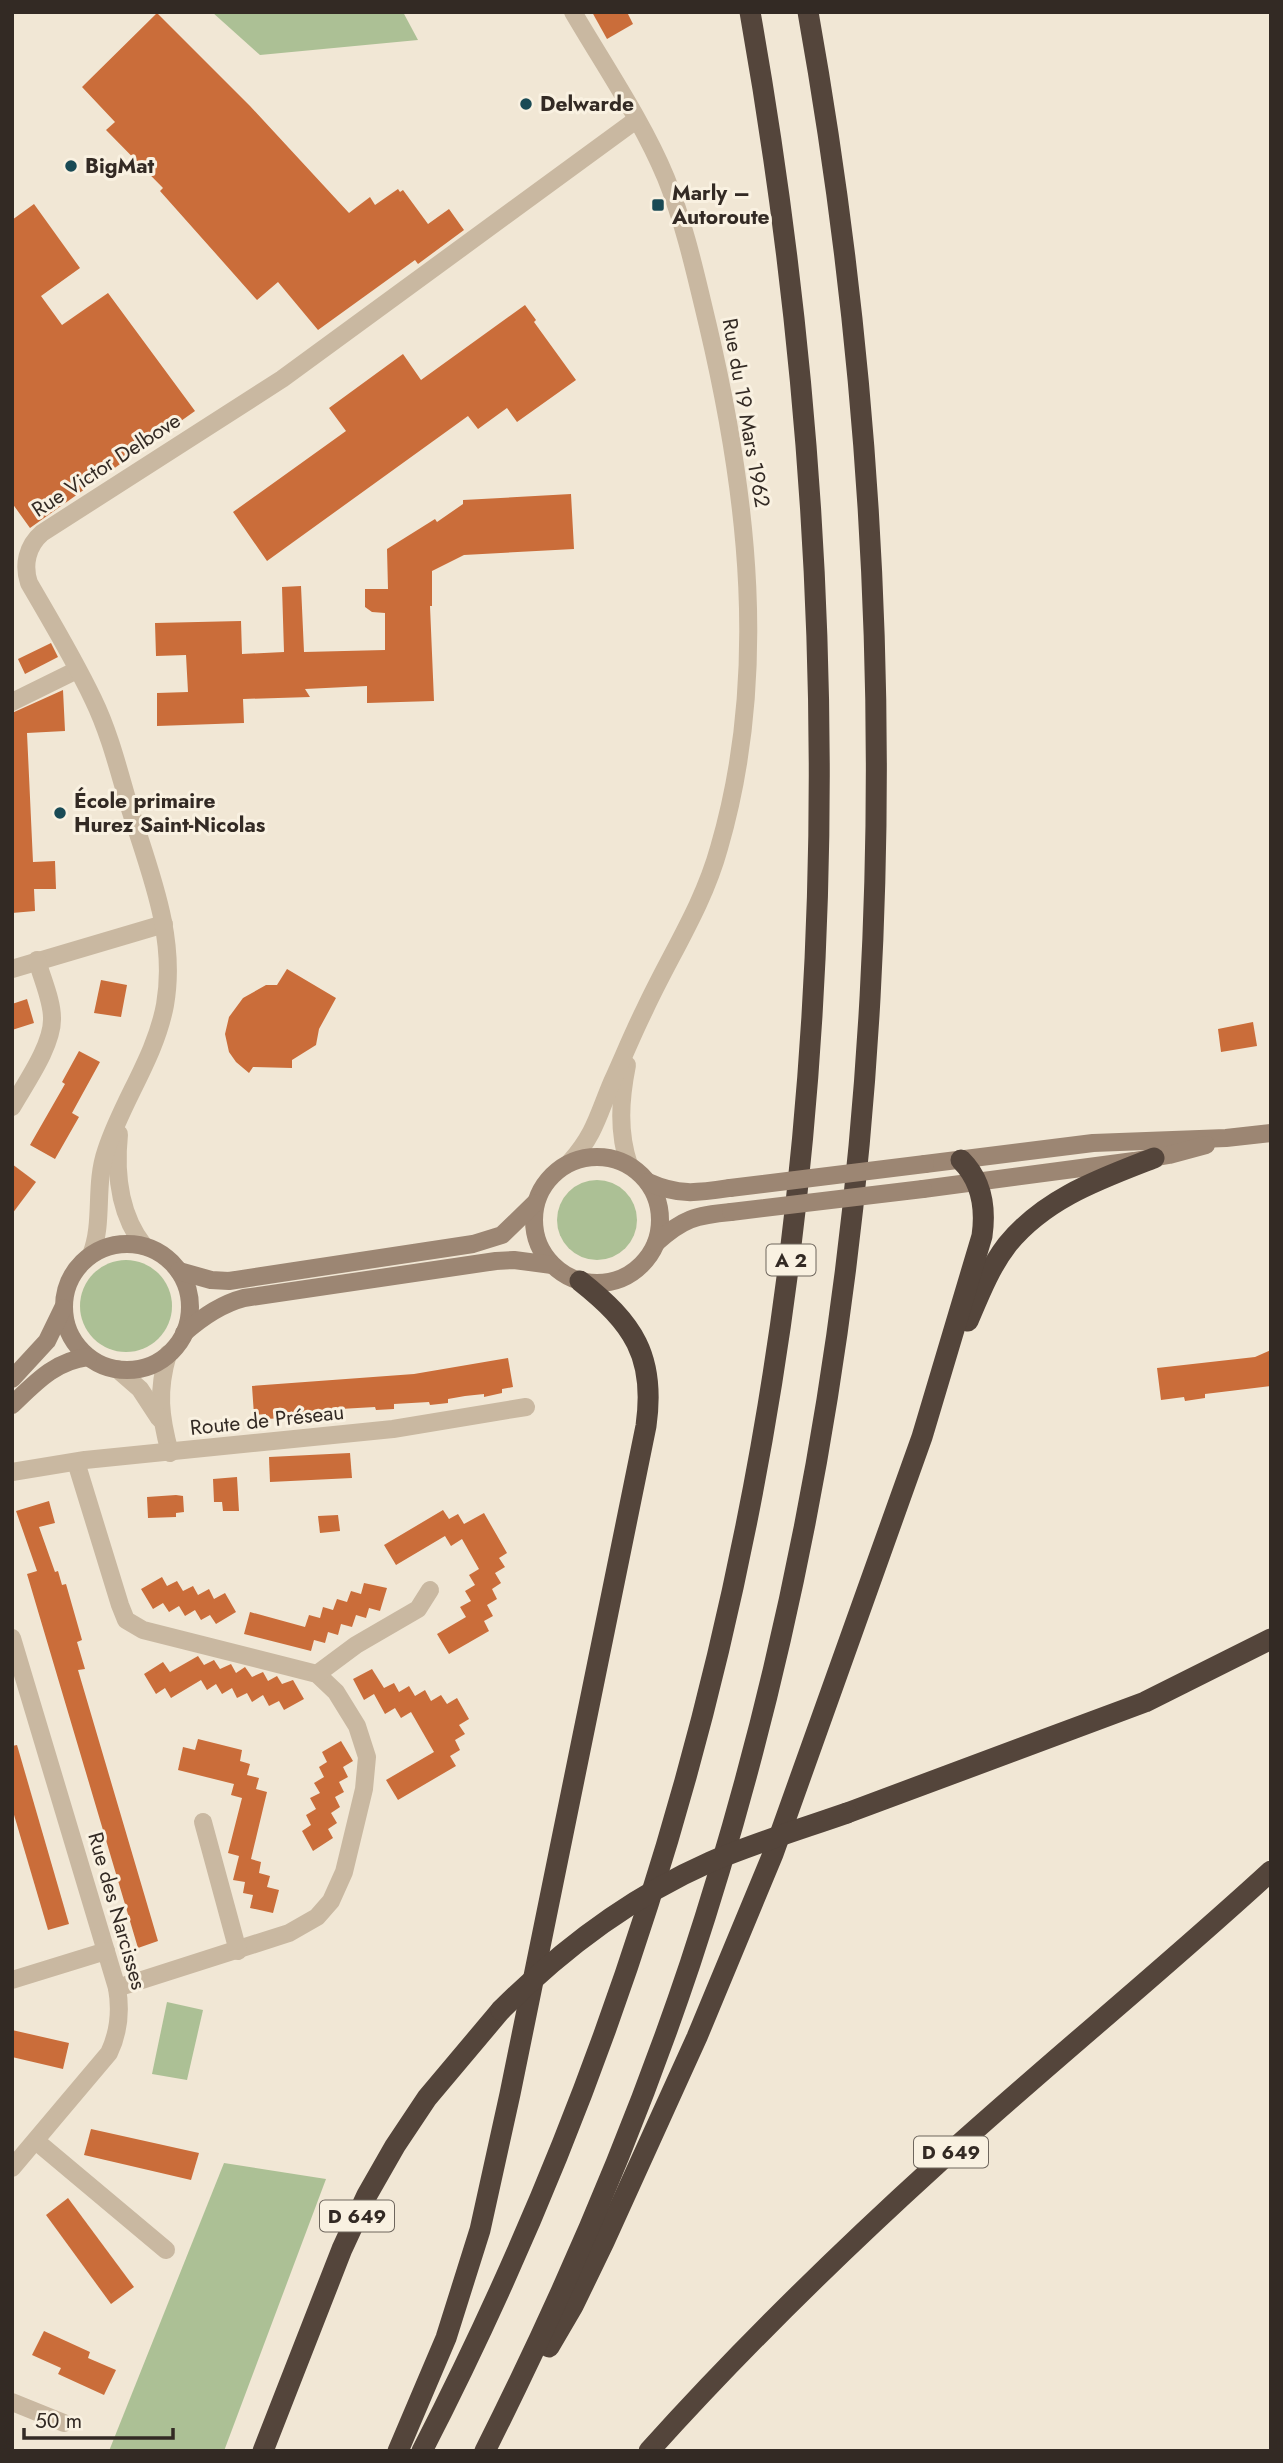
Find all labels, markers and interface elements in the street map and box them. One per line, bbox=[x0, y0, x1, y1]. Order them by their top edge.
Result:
place label: Delwarde bbox=[540, 89, 634, 119]
marker: Delwarde bbox=[518, 96, 534, 112]
place label: BigMat bbox=[85, 151, 155, 181]
marker: BigMat bbox=[63, 158, 79, 174]
place label: Marly – Autoroute bbox=[671, 178, 770, 232]
marker: Marly – Autoroute bbox=[650, 197, 666, 213]
street label: Rue du 19 Mars 1962 bbox=[715, 316, 777, 510]
street label: Rue Victor Delbove bbox=[26, 405, 186, 524]
place label: École primaire Hurez Saint-Nicolas bbox=[74, 786, 266, 840]
marker: École primaire Hurez Saint-Nicolas bbox=[52, 805, 68, 821]
road number: A 2 bbox=[766, 1244, 816, 1276]
street label: Route de Préseau bbox=[189, 1397, 345, 1443]
street label: Rue des Narcisses bbox=[80, 1829, 154, 1993]
road number: D 649 bbox=[914, 2136, 988, 2168]
road number: D 649 bbox=[320, 2200, 394, 2232]
scale bar bbox=[24, 2396, 173, 2440]
text: 50 m bbox=[35, 2406, 82, 2436]

